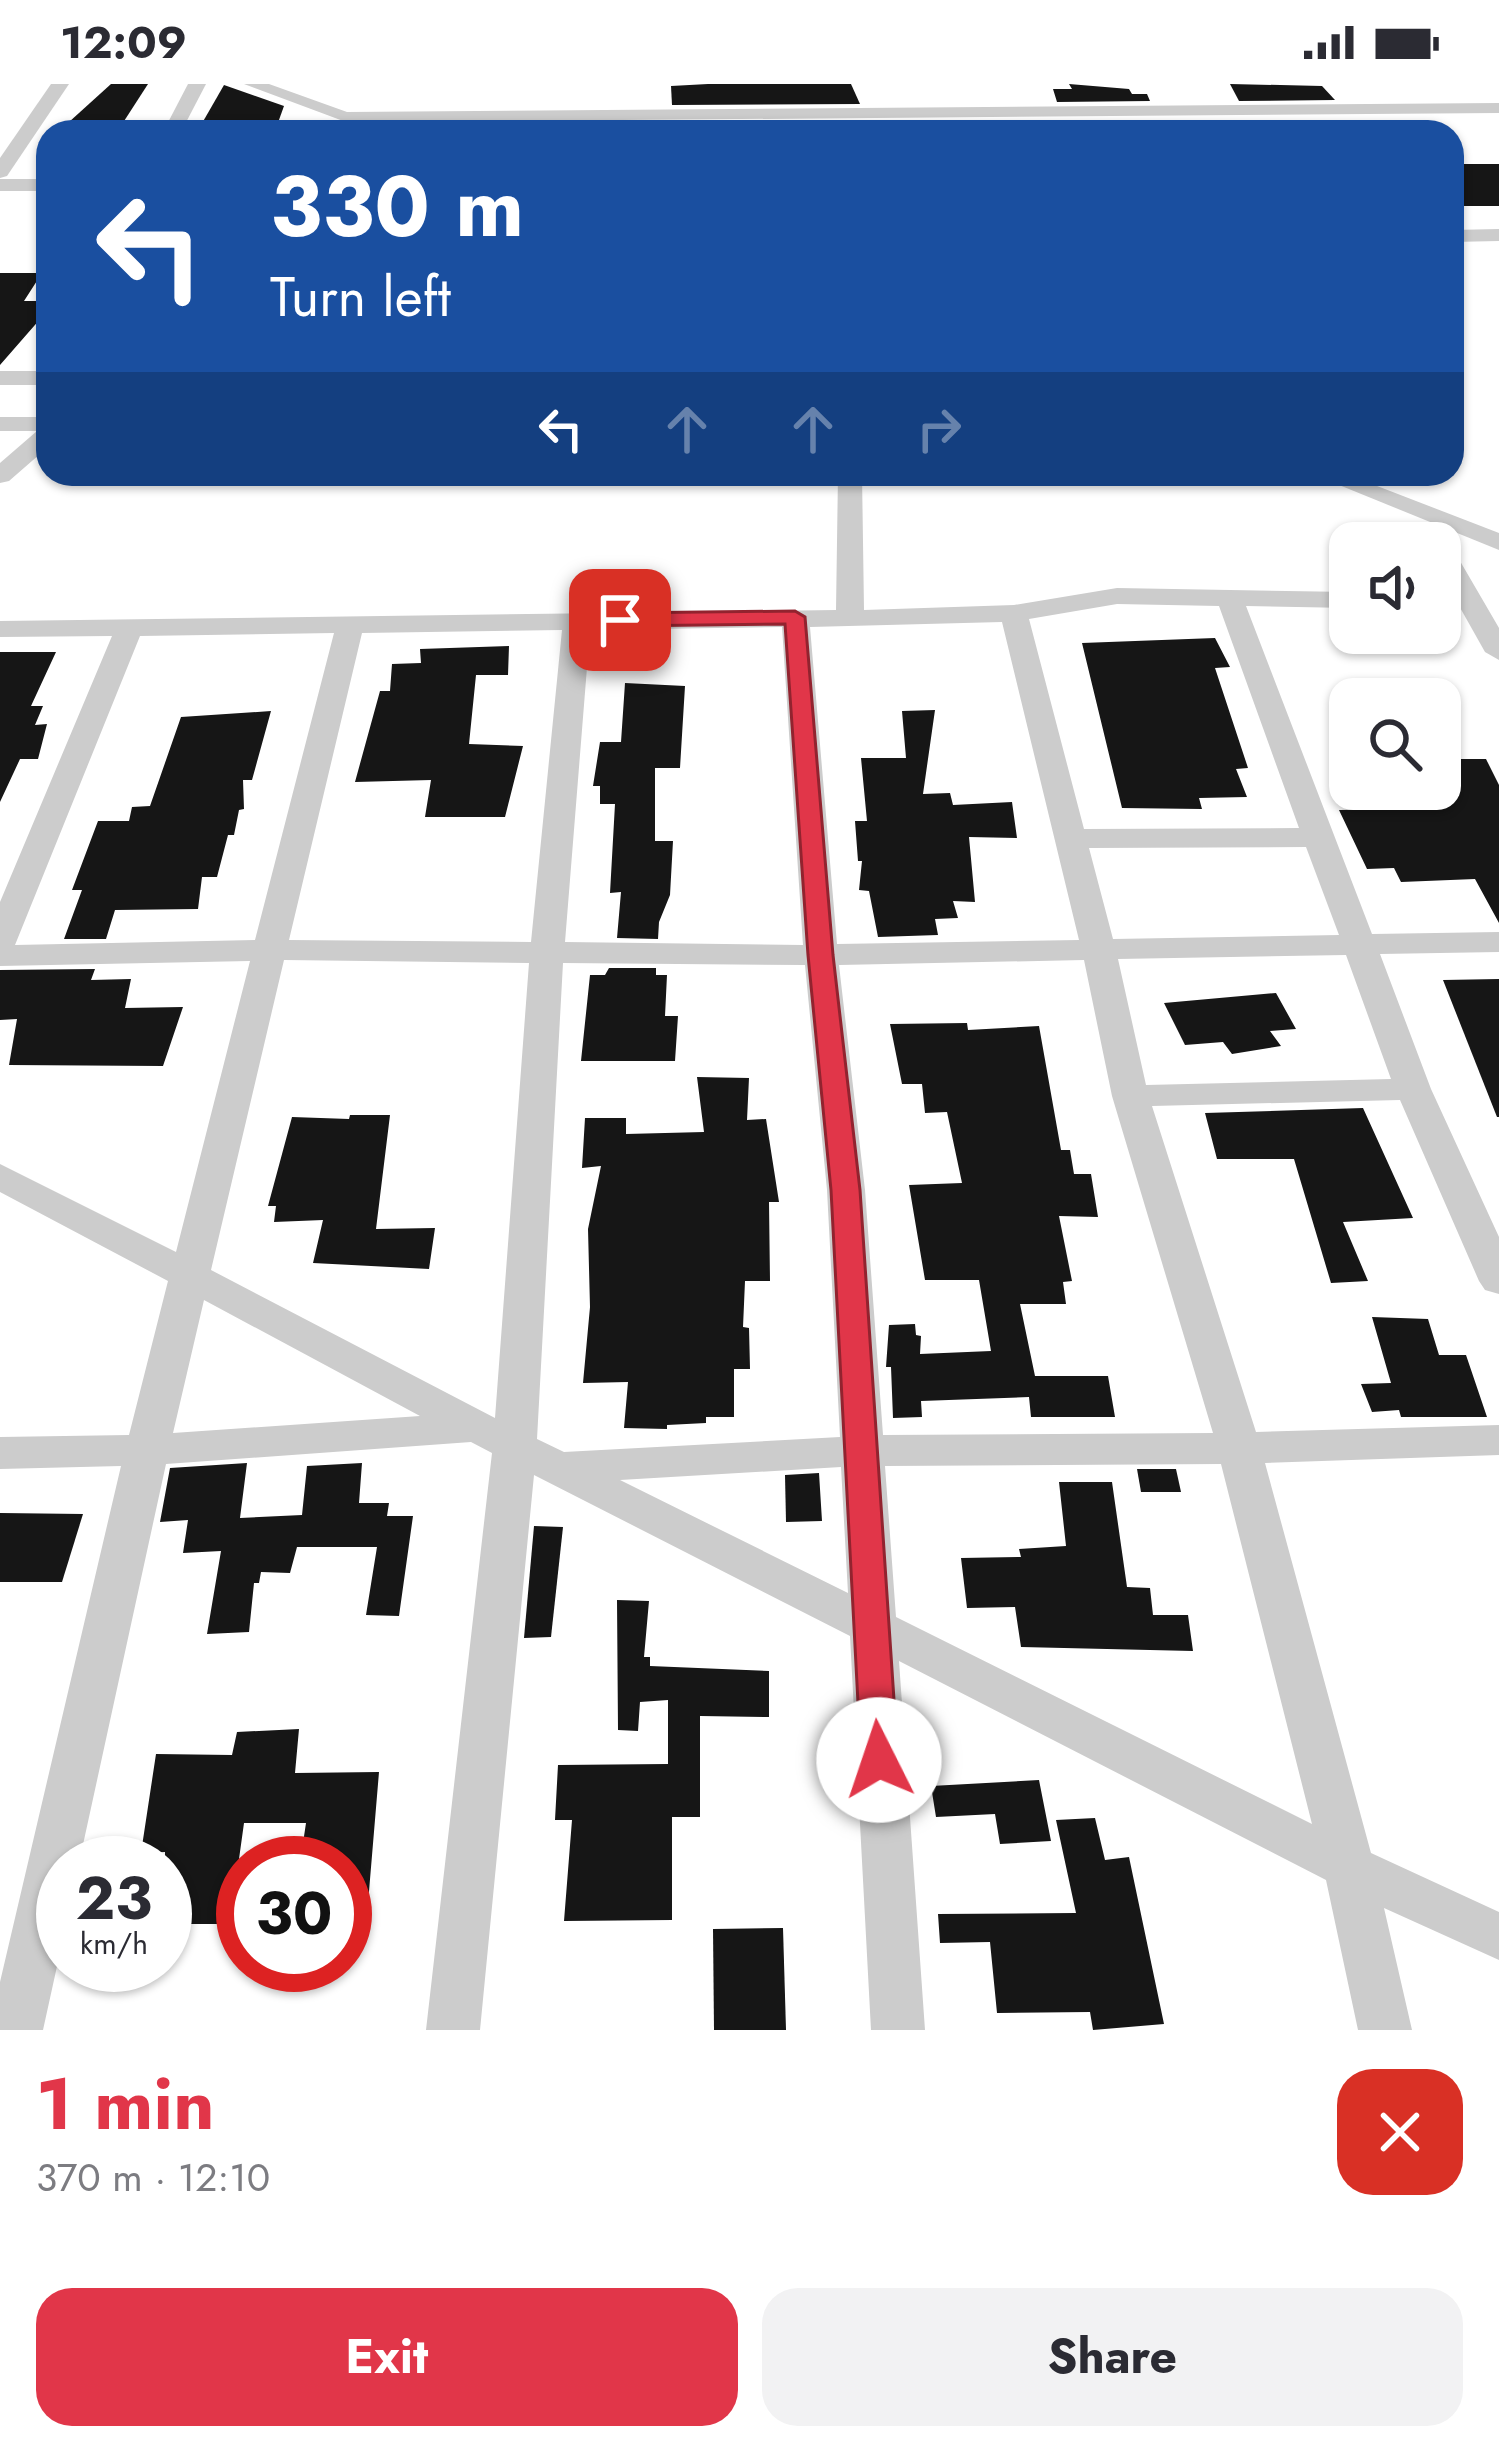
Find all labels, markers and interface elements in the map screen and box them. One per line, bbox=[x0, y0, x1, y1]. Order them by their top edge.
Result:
text: 12:09 bbox=[60, 10, 187, 75]
text: 330 m bbox=[270, 146, 524, 268]
icon: left bbox=[72, 168, 228, 324]
text: Turn left bbox=[270, 258, 451, 336]
icon: left bbox=[528, 396, 594, 462]
icon: ahead bbox=[654, 396, 720, 462]
icon: ahead bbox=[780, 396, 846, 462]
icon: right bbox=[906, 396, 972, 462]
map controls bbox=[1329, 522, 1461, 810]
button: sound bbox=[1329, 522, 1461, 654]
pin bbox=[569, 569, 671, 671]
icon: arrive bbox=[587, 587, 653, 653]
button: search bbox=[1329, 678, 1461, 810]
position arrow bbox=[816, 1697, 942, 1823]
speed limit sign: 30 bbox=[216, 1836, 372, 1992]
text: 23 bbox=[76, 1855, 152, 1942]
text: km/h bbox=[80, 1922, 148, 1965]
text: 1 min bbox=[36, 2052, 215, 2156]
button: close bbox=[1337, 2069, 1463, 2195]
text: 370 m · 12:10 bbox=[36, 2149, 270, 2206]
button: Exit bbox=[36, 2288, 738, 2426]
button: Share bbox=[762, 2288, 1463, 2426]

